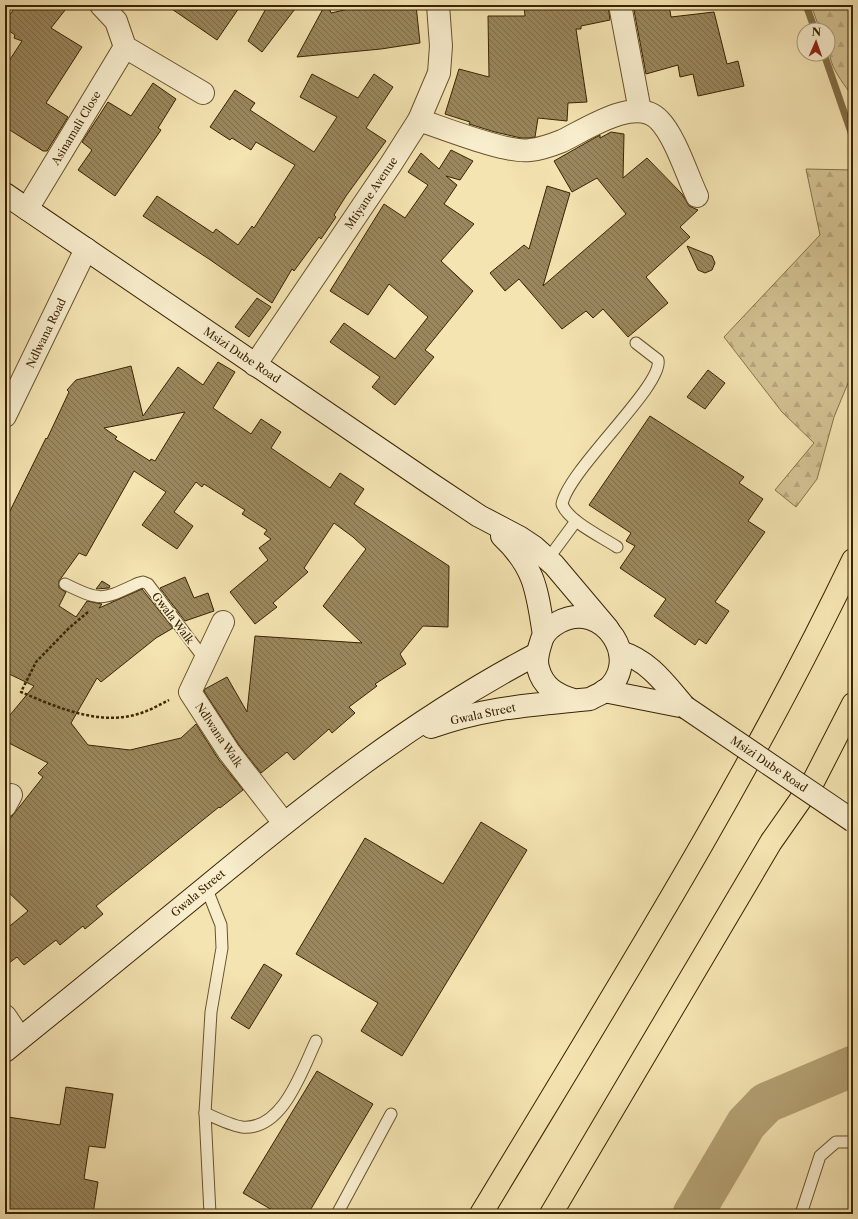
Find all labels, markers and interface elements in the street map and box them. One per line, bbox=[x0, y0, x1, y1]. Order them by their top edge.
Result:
north arrow bbox=[796, 22, 836, 62]
text: N bbox=[811, 25, 822, 39]
street label: Asinamali Close bbox=[48, 88, 104, 168]
street label: Mtiyane Avenue bbox=[342, 154, 400, 232]
street label: Ndlwana Road bbox=[23, 296, 69, 370]
street label: Msizi Dube Road bbox=[201, 324, 283, 386]
street label: Gwala Walk bbox=[149, 589, 197, 647]
street label: Ndlwana Walk bbox=[192, 700, 246, 770]
street label: Gwala Street bbox=[449, 700, 517, 728]
street label: Msizi Dube Road bbox=[728, 733, 810, 795]
street label: Gwala Street bbox=[168, 866, 228, 920]

